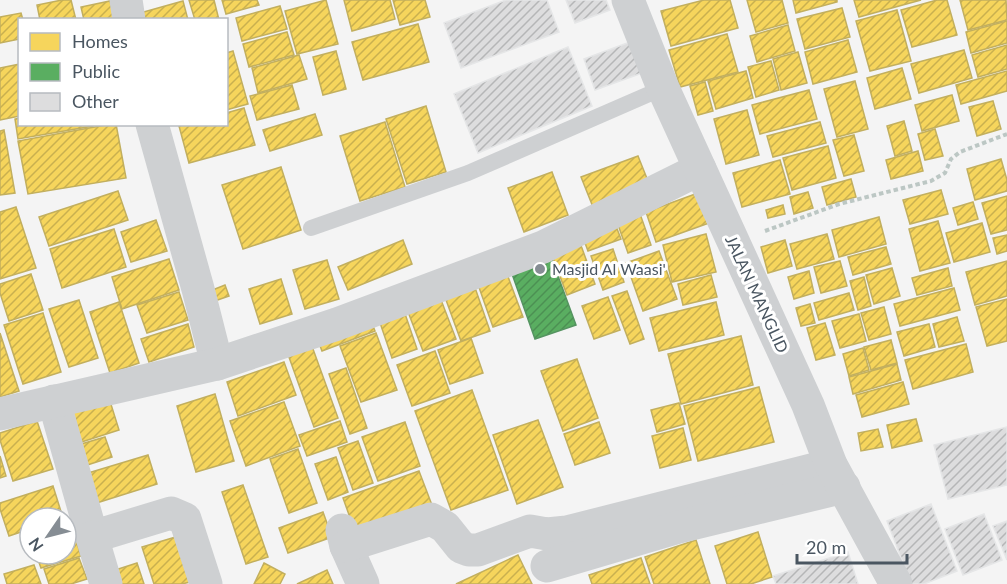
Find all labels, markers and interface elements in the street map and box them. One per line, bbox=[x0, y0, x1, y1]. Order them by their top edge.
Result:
legend bbox=[18, 18, 228, 126]
text: Homes bbox=[72, 30, 128, 52]
text: Public bbox=[72, 60, 120, 82]
text: Other bbox=[72, 90, 119, 112]
street label: JALAN MANGLID bbox=[722, 232, 793, 355]
place label: Masjid Al Waasi' bbox=[552, 259, 666, 278]
marker: Masjid Al Waasi' bbox=[533, 262, 547, 276]
north arrow bbox=[18, 506, 78, 566]
scale bar bbox=[797, 527, 906, 565]
text: N bbox=[24, 534, 47, 555]
text: 20 m bbox=[806, 536, 846, 558]

